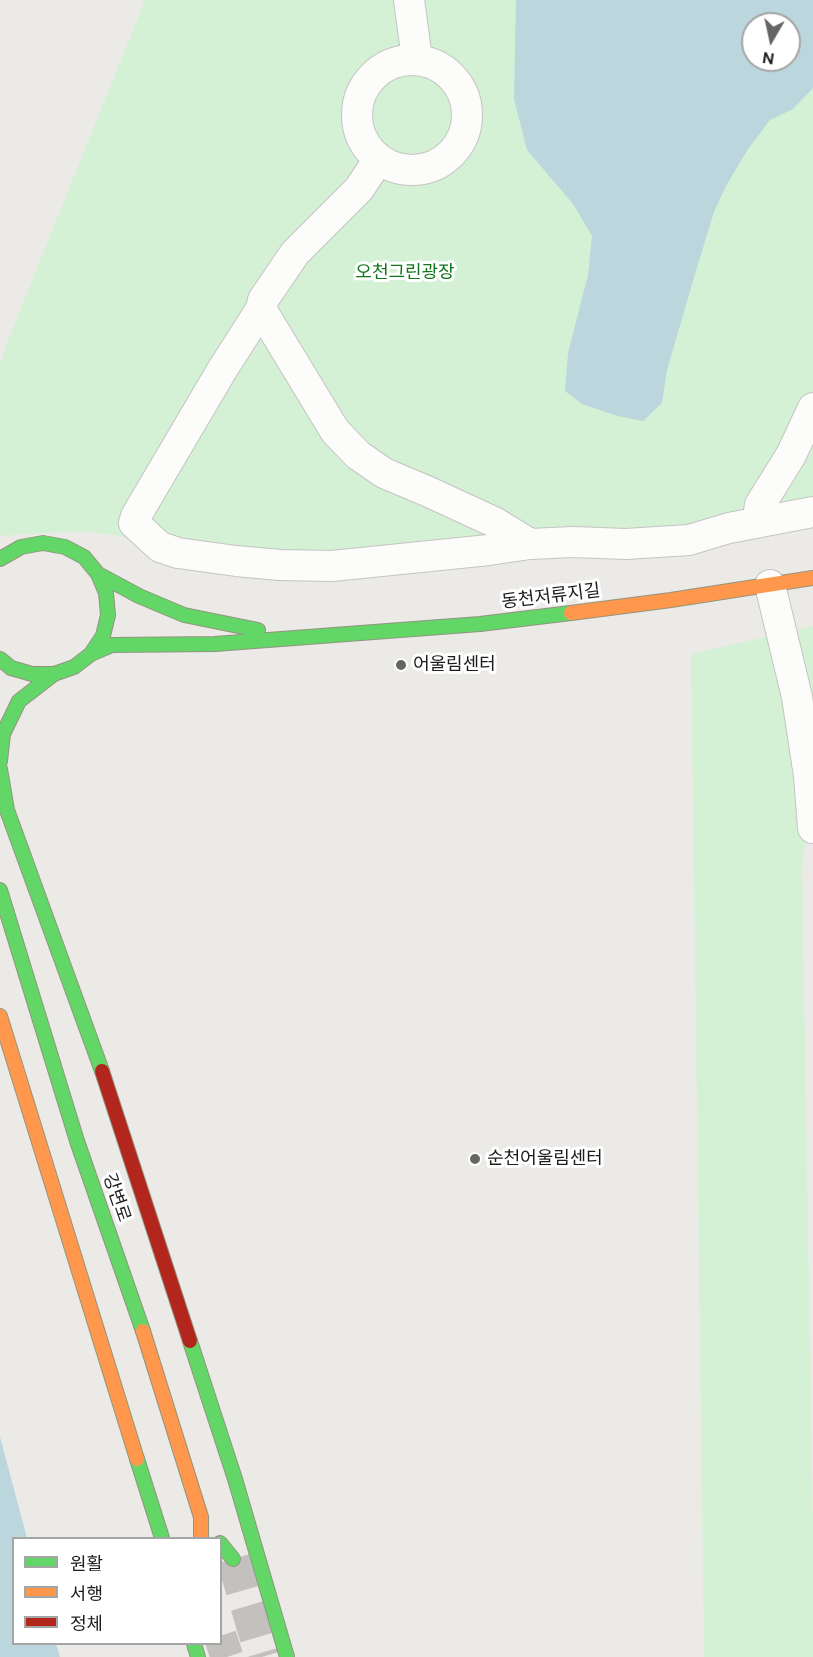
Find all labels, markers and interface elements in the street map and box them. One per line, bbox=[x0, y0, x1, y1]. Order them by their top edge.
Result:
north arrow bbox=[741, 12, 801, 72]
text: N bbox=[761, 47, 776, 70]
park label: 오천그린광장 bbox=[355, 262, 455, 284]
street label: 동천저류지길 bbox=[500, 580, 602, 614]
place label: 어울림센터 bbox=[413, 654, 496, 676]
marker: 어울림센터 bbox=[394, 658, 408, 672]
place label: 순천어울림센터 bbox=[487, 1148, 603, 1170]
marker: 순천어울림센터 bbox=[468, 1152, 482, 1166]
street label: 강변로 bbox=[98, 1171, 134, 1225]
legend bbox=[12, 1537, 222, 1645]
text: 원활 bbox=[70, 1552, 103, 1576]
text: 서행 bbox=[70, 1582, 103, 1606]
text: 정체 bbox=[70, 1612, 103, 1636]

